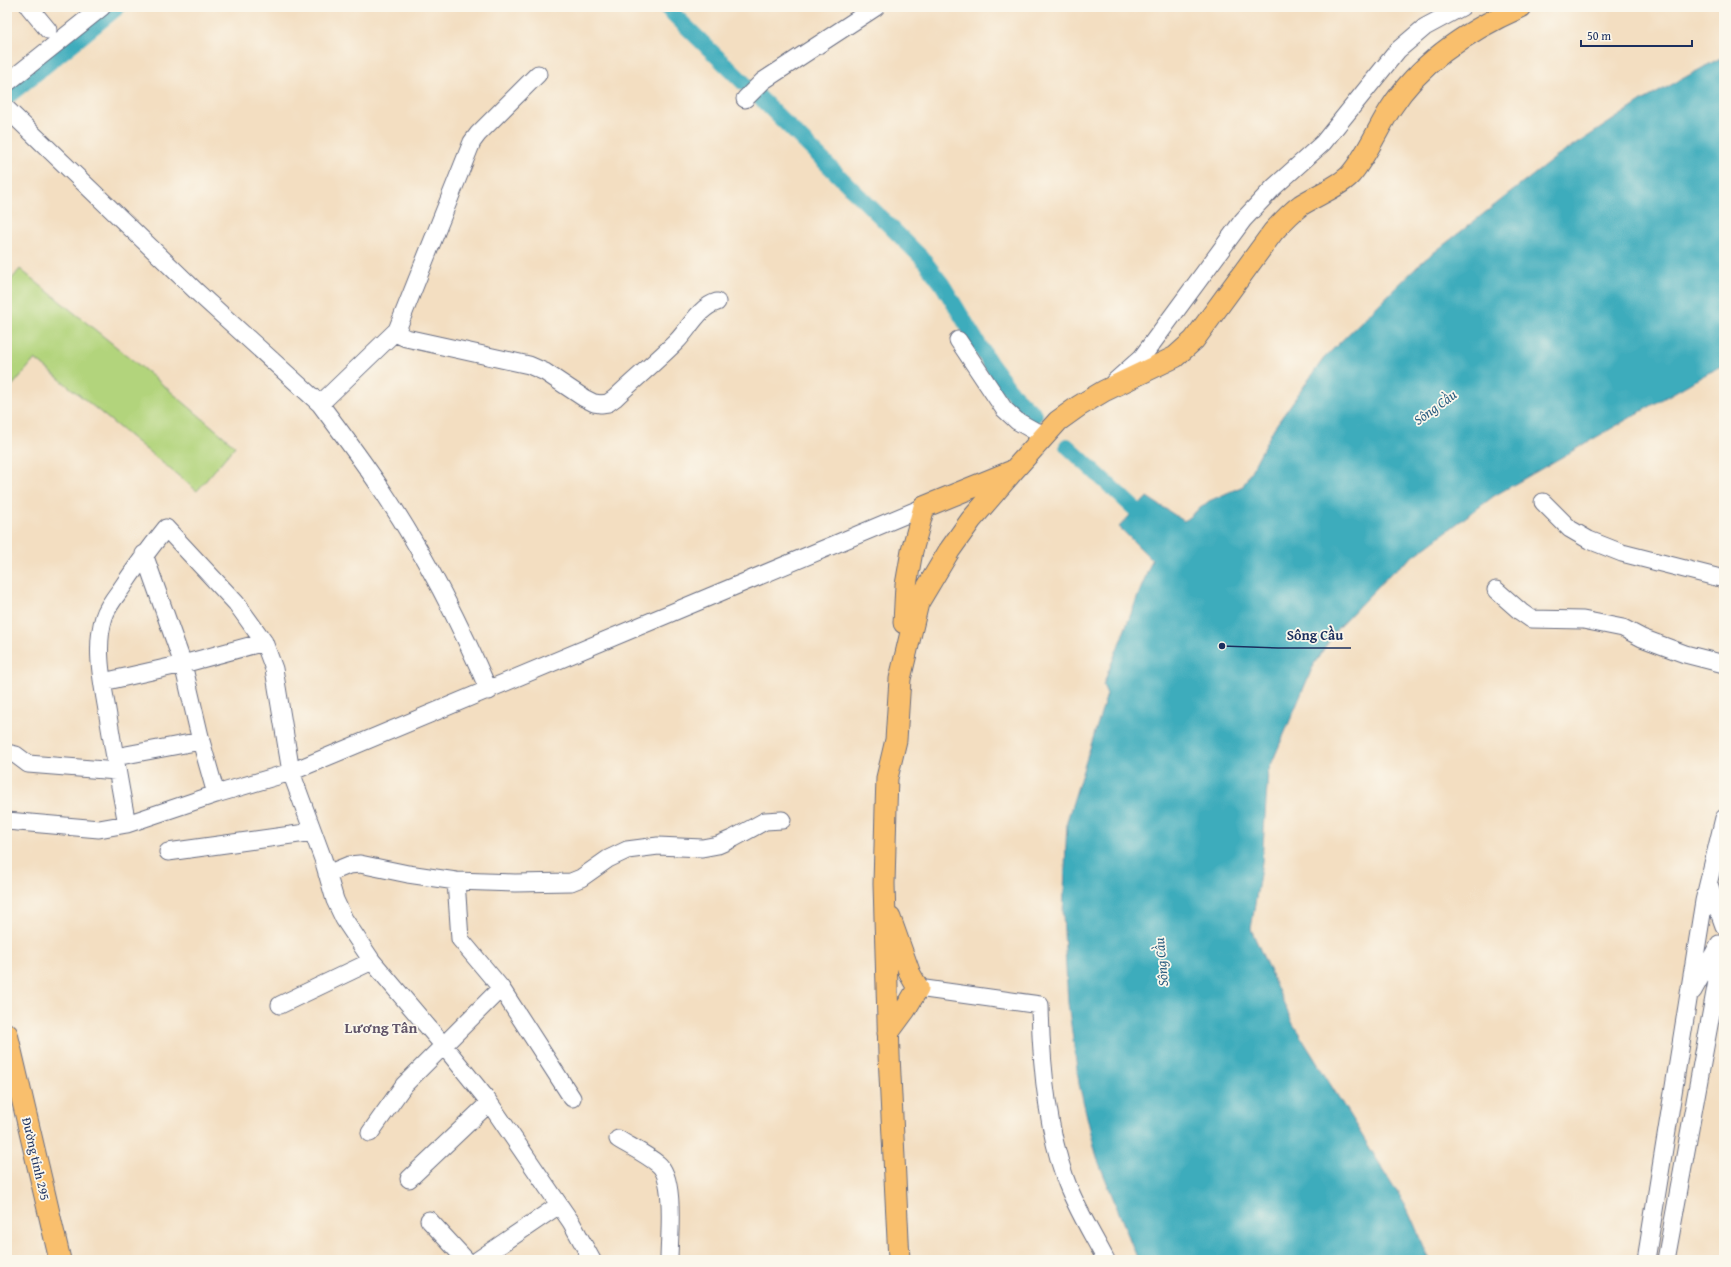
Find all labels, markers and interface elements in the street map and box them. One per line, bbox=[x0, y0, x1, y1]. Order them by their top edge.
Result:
scale bar bbox=[1581, 22, 1692, 48]
text: 50 m bbox=[1587, 27, 1611, 44]
water label: Sông Cầu bbox=[1409, 384, 1461, 430]
callout: Sông Cầu bbox=[1278, 622, 1351, 648]
text: Sông Cầu bbox=[1287, 625, 1343, 645]
water label: Sông Cầu bbox=[1149, 937, 1173, 987]
district label: Lương Tân bbox=[345, 1017, 418, 1038]
street label: Đường tỉnh 295 bbox=[17, 1116, 55, 1202]

